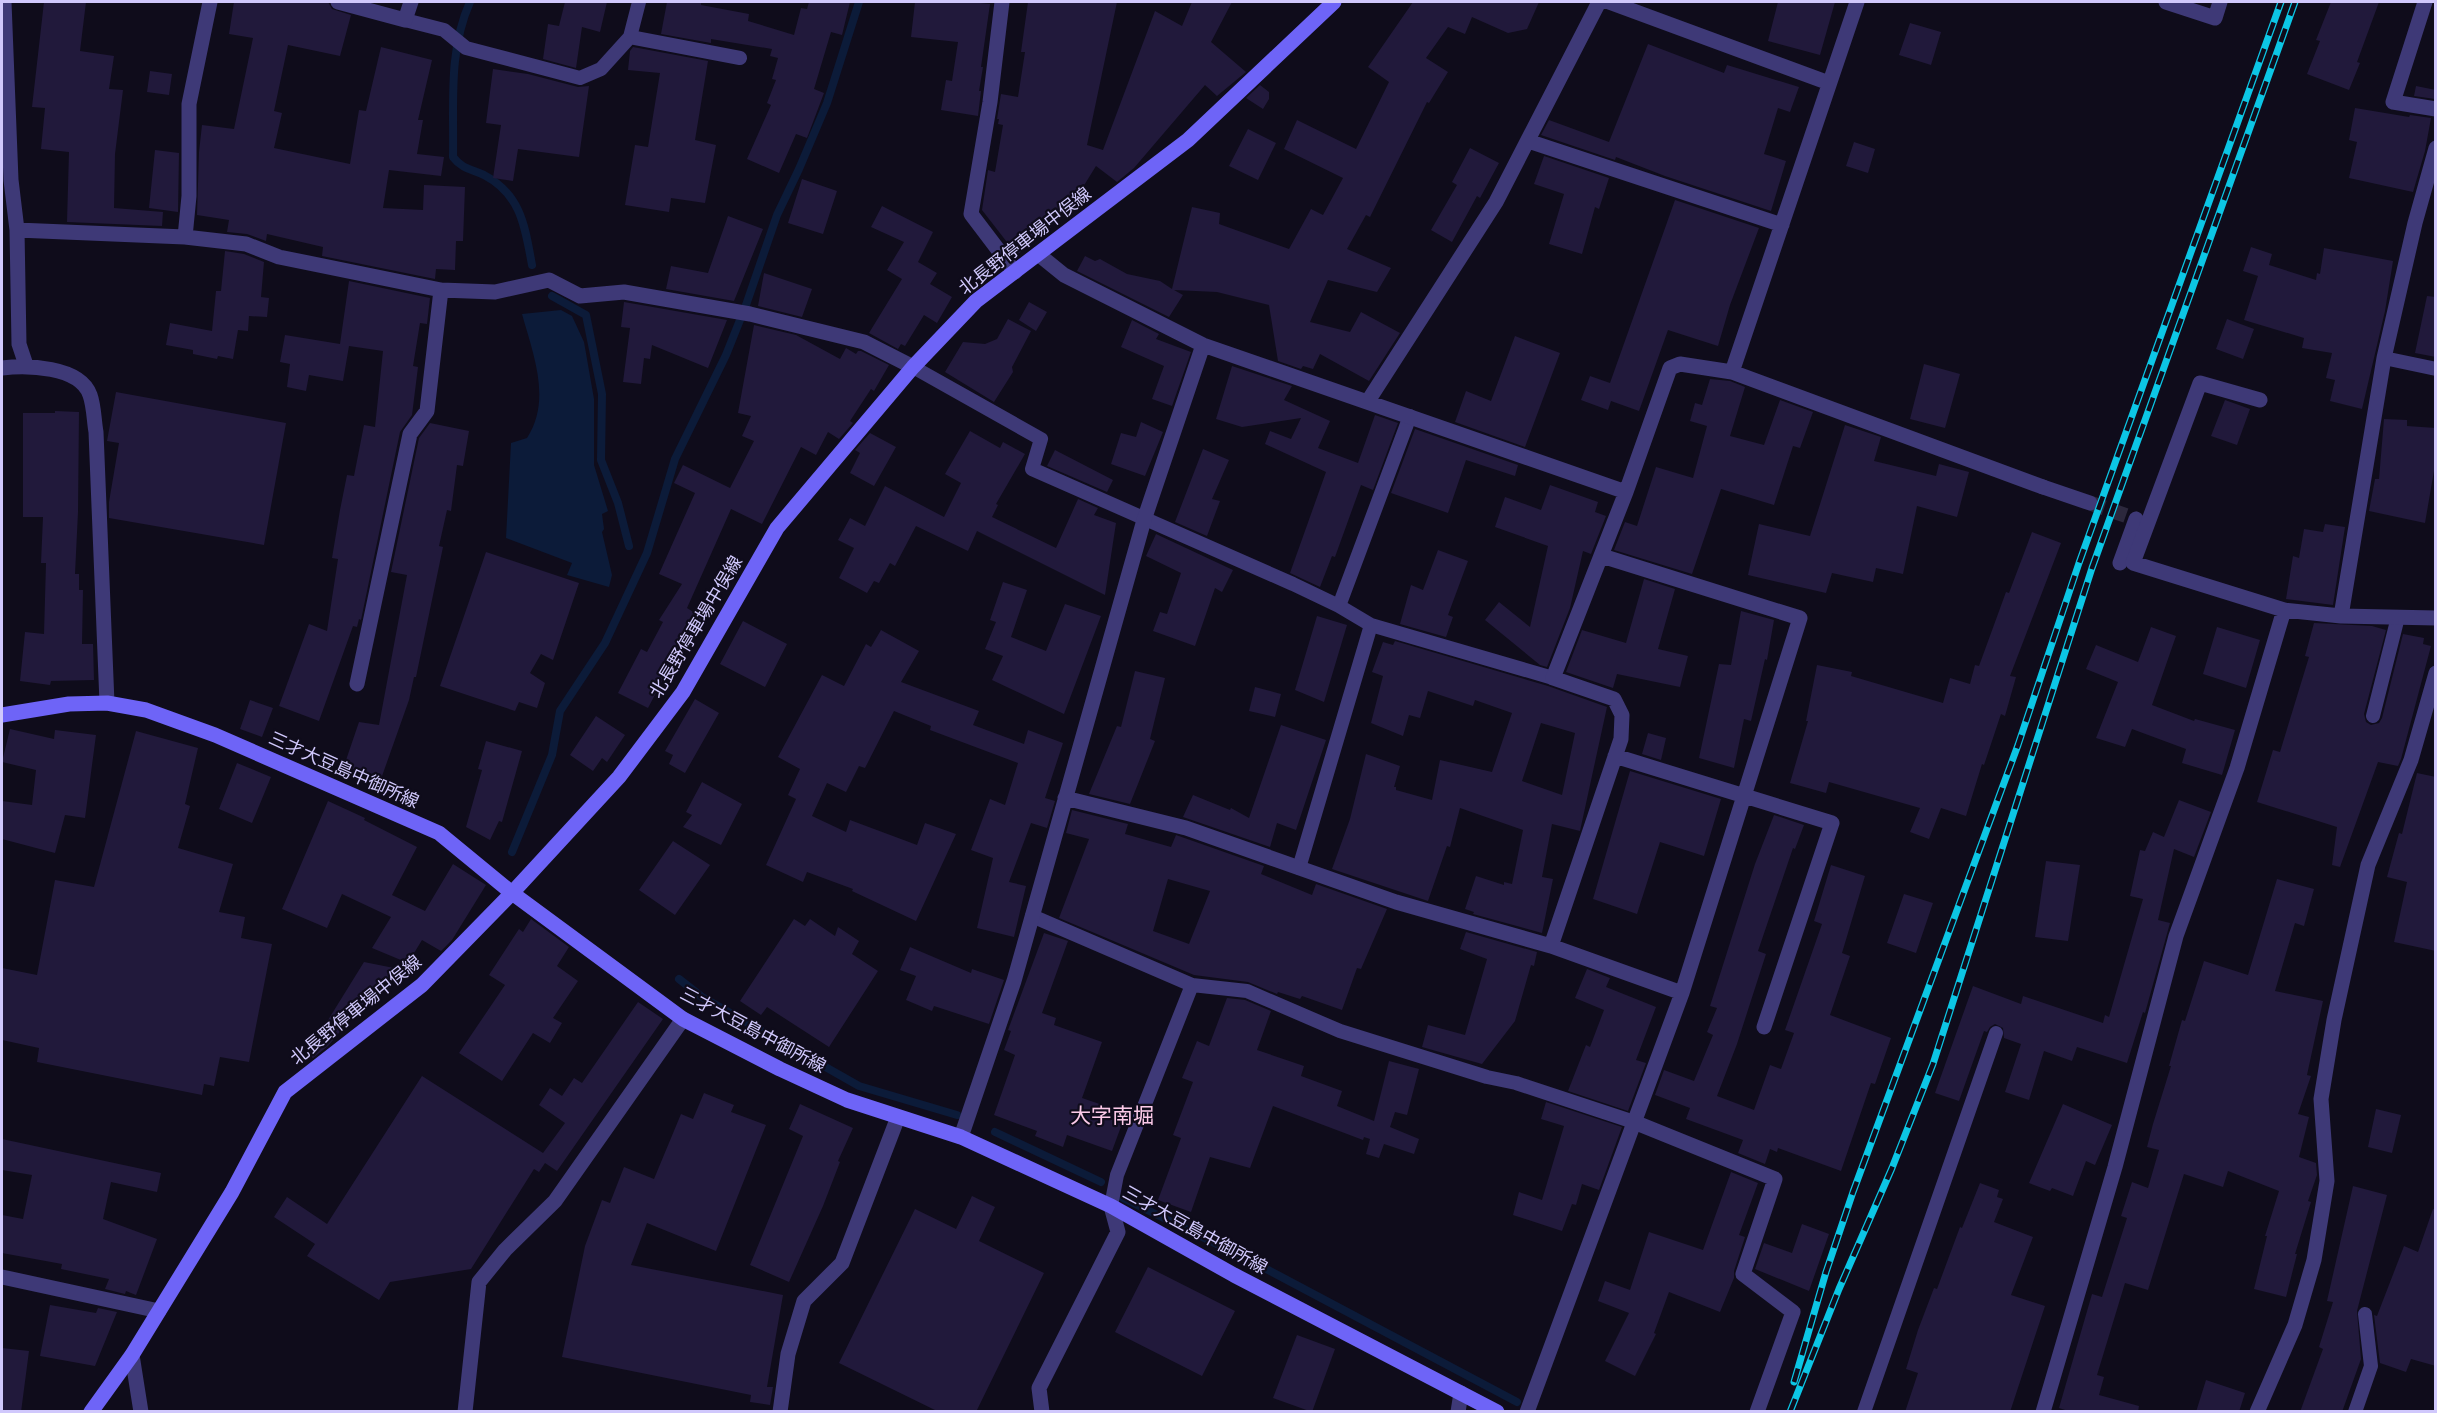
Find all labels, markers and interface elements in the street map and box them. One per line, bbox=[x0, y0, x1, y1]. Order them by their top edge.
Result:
street label: 北長野停車場中俣線 bbox=[954, 182, 1096, 300]
street label: 北長野停車場中俣線 bbox=[644, 551, 748, 703]
street label: 三才大豆島中御所線 bbox=[265, 726, 423, 814]
street label: 北長野停車場中俣線 bbox=[285, 950, 427, 1070]
street label: 三才大豆島中御所線 bbox=[676, 981, 830, 1079]
district label: 大字南堀 bbox=[1070, 1102, 1154, 1130]
street label: 三才大豆島中御所線 bbox=[1118, 1180, 1272, 1280]

